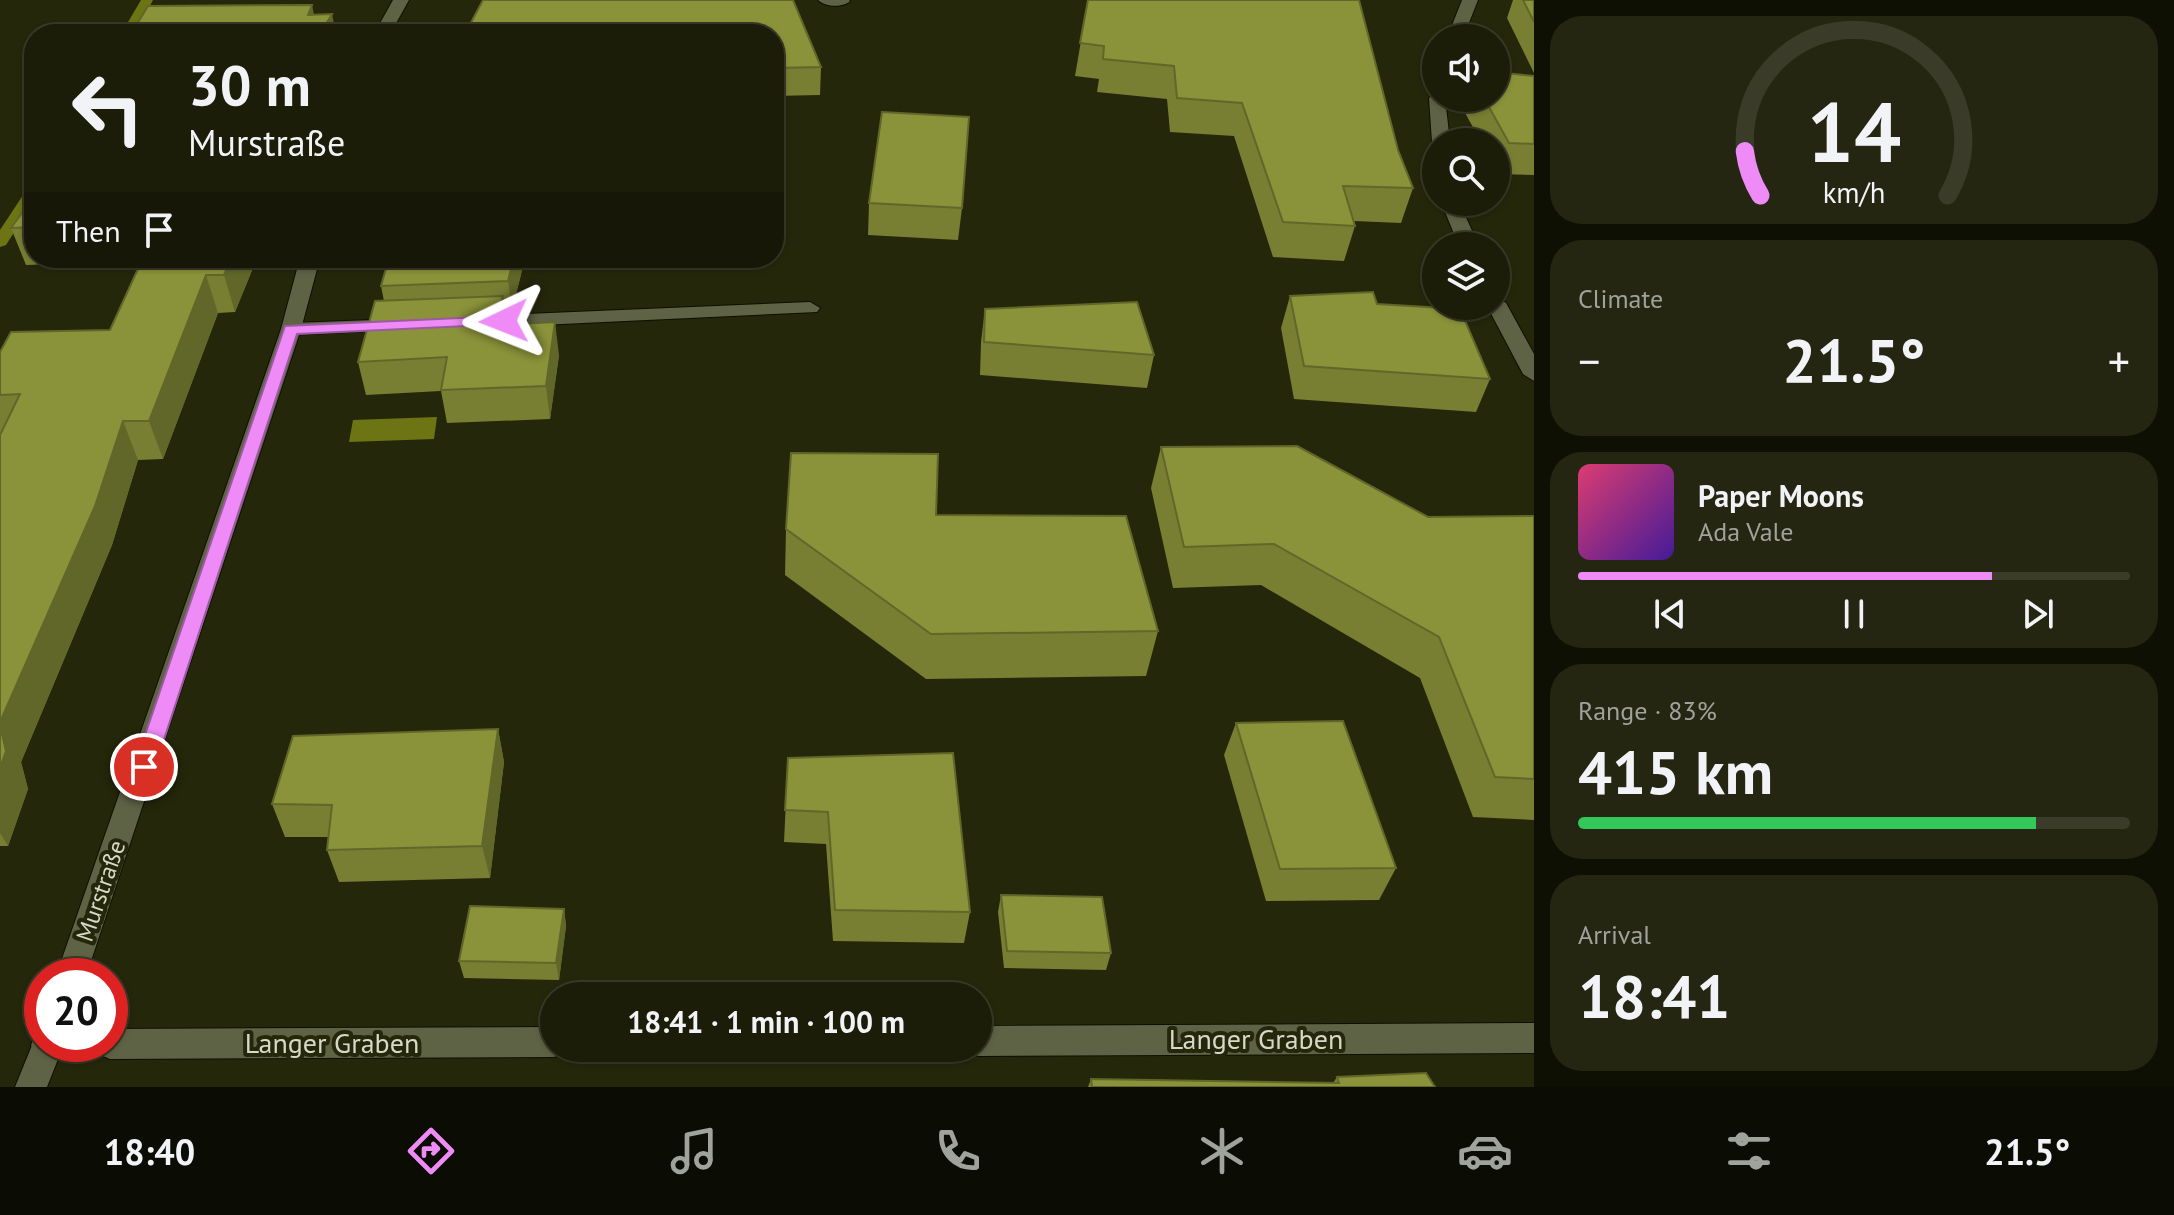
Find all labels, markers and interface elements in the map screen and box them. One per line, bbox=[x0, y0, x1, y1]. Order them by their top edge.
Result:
map controls bbox=[1422, 24, 1510, 320]
button: sound bbox=[1422, 24, 1510, 112]
text: 30 m bbox=[188, 49, 311, 121]
icon: left bbox=[56, 56, 160, 160]
text: 14 bbox=[1807, 77, 1901, 185]
text: Murstraße bbox=[188, 119, 345, 166]
button: search bbox=[1422, 128, 1510, 216]
text: km/h bbox=[1823, 174, 1885, 211]
icon: arrive bbox=[137, 208, 181, 252]
text: Then bbox=[56, 211, 121, 250]
button: layers bbox=[1422, 232, 1510, 320]
position arrow bbox=[462, 279, 546, 363]
text: Climate bbox=[1578, 282, 1663, 315]
text: 21.5° bbox=[1782, 321, 1926, 399]
text: − bbox=[1578, 332, 1600, 389]
text: + bbox=[2108, 332, 2130, 389]
text: Paper Moons bbox=[1698, 476, 1864, 515]
text: Ada Vale bbox=[1698, 515, 1793, 548]
icon: previous bbox=[1648, 592, 1692, 636]
icon: pause bbox=[1832, 592, 1876, 636]
icon: next bbox=[2016, 592, 2060, 636]
text: Range · 83% bbox=[1578, 694, 1717, 727]
pin bbox=[110, 733, 178, 801]
text: 415 km bbox=[1578, 733, 1773, 811]
icon: arrive bbox=[122, 745, 166, 789]
street label: Murstraße bbox=[69, 836, 132, 945]
text: Arrival bbox=[1578, 918, 1651, 951]
text: 18:41 bbox=[1578, 957, 1730, 1035]
speed limit sign: 20 bbox=[24, 958, 128, 1062]
text: 18:41 · 1 min · 100 m bbox=[627, 1002, 905, 1041]
street label: Langer Graben bbox=[1169, 1020, 1343, 1057]
street label: Langer Graben bbox=[245, 1024, 419, 1061]
icon: directions bbox=[403, 1123, 459, 1179]
icon: music bbox=[666, 1123, 722, 1179]
icon: phone bbox=[930, 1123, 986, 1179]
icon: climate bbox=[1194, 1123, 1250, 1179]
icon: car bbox=[1457, 1123, 1513, 1179]
icon: filters bbox=[1721, 1123, 1777, 1179]
text: 18:40 bbox=[104, 1128, 195, 1175]
text: 21.5° bbox=[1984, 1128, 2070, 1175]

